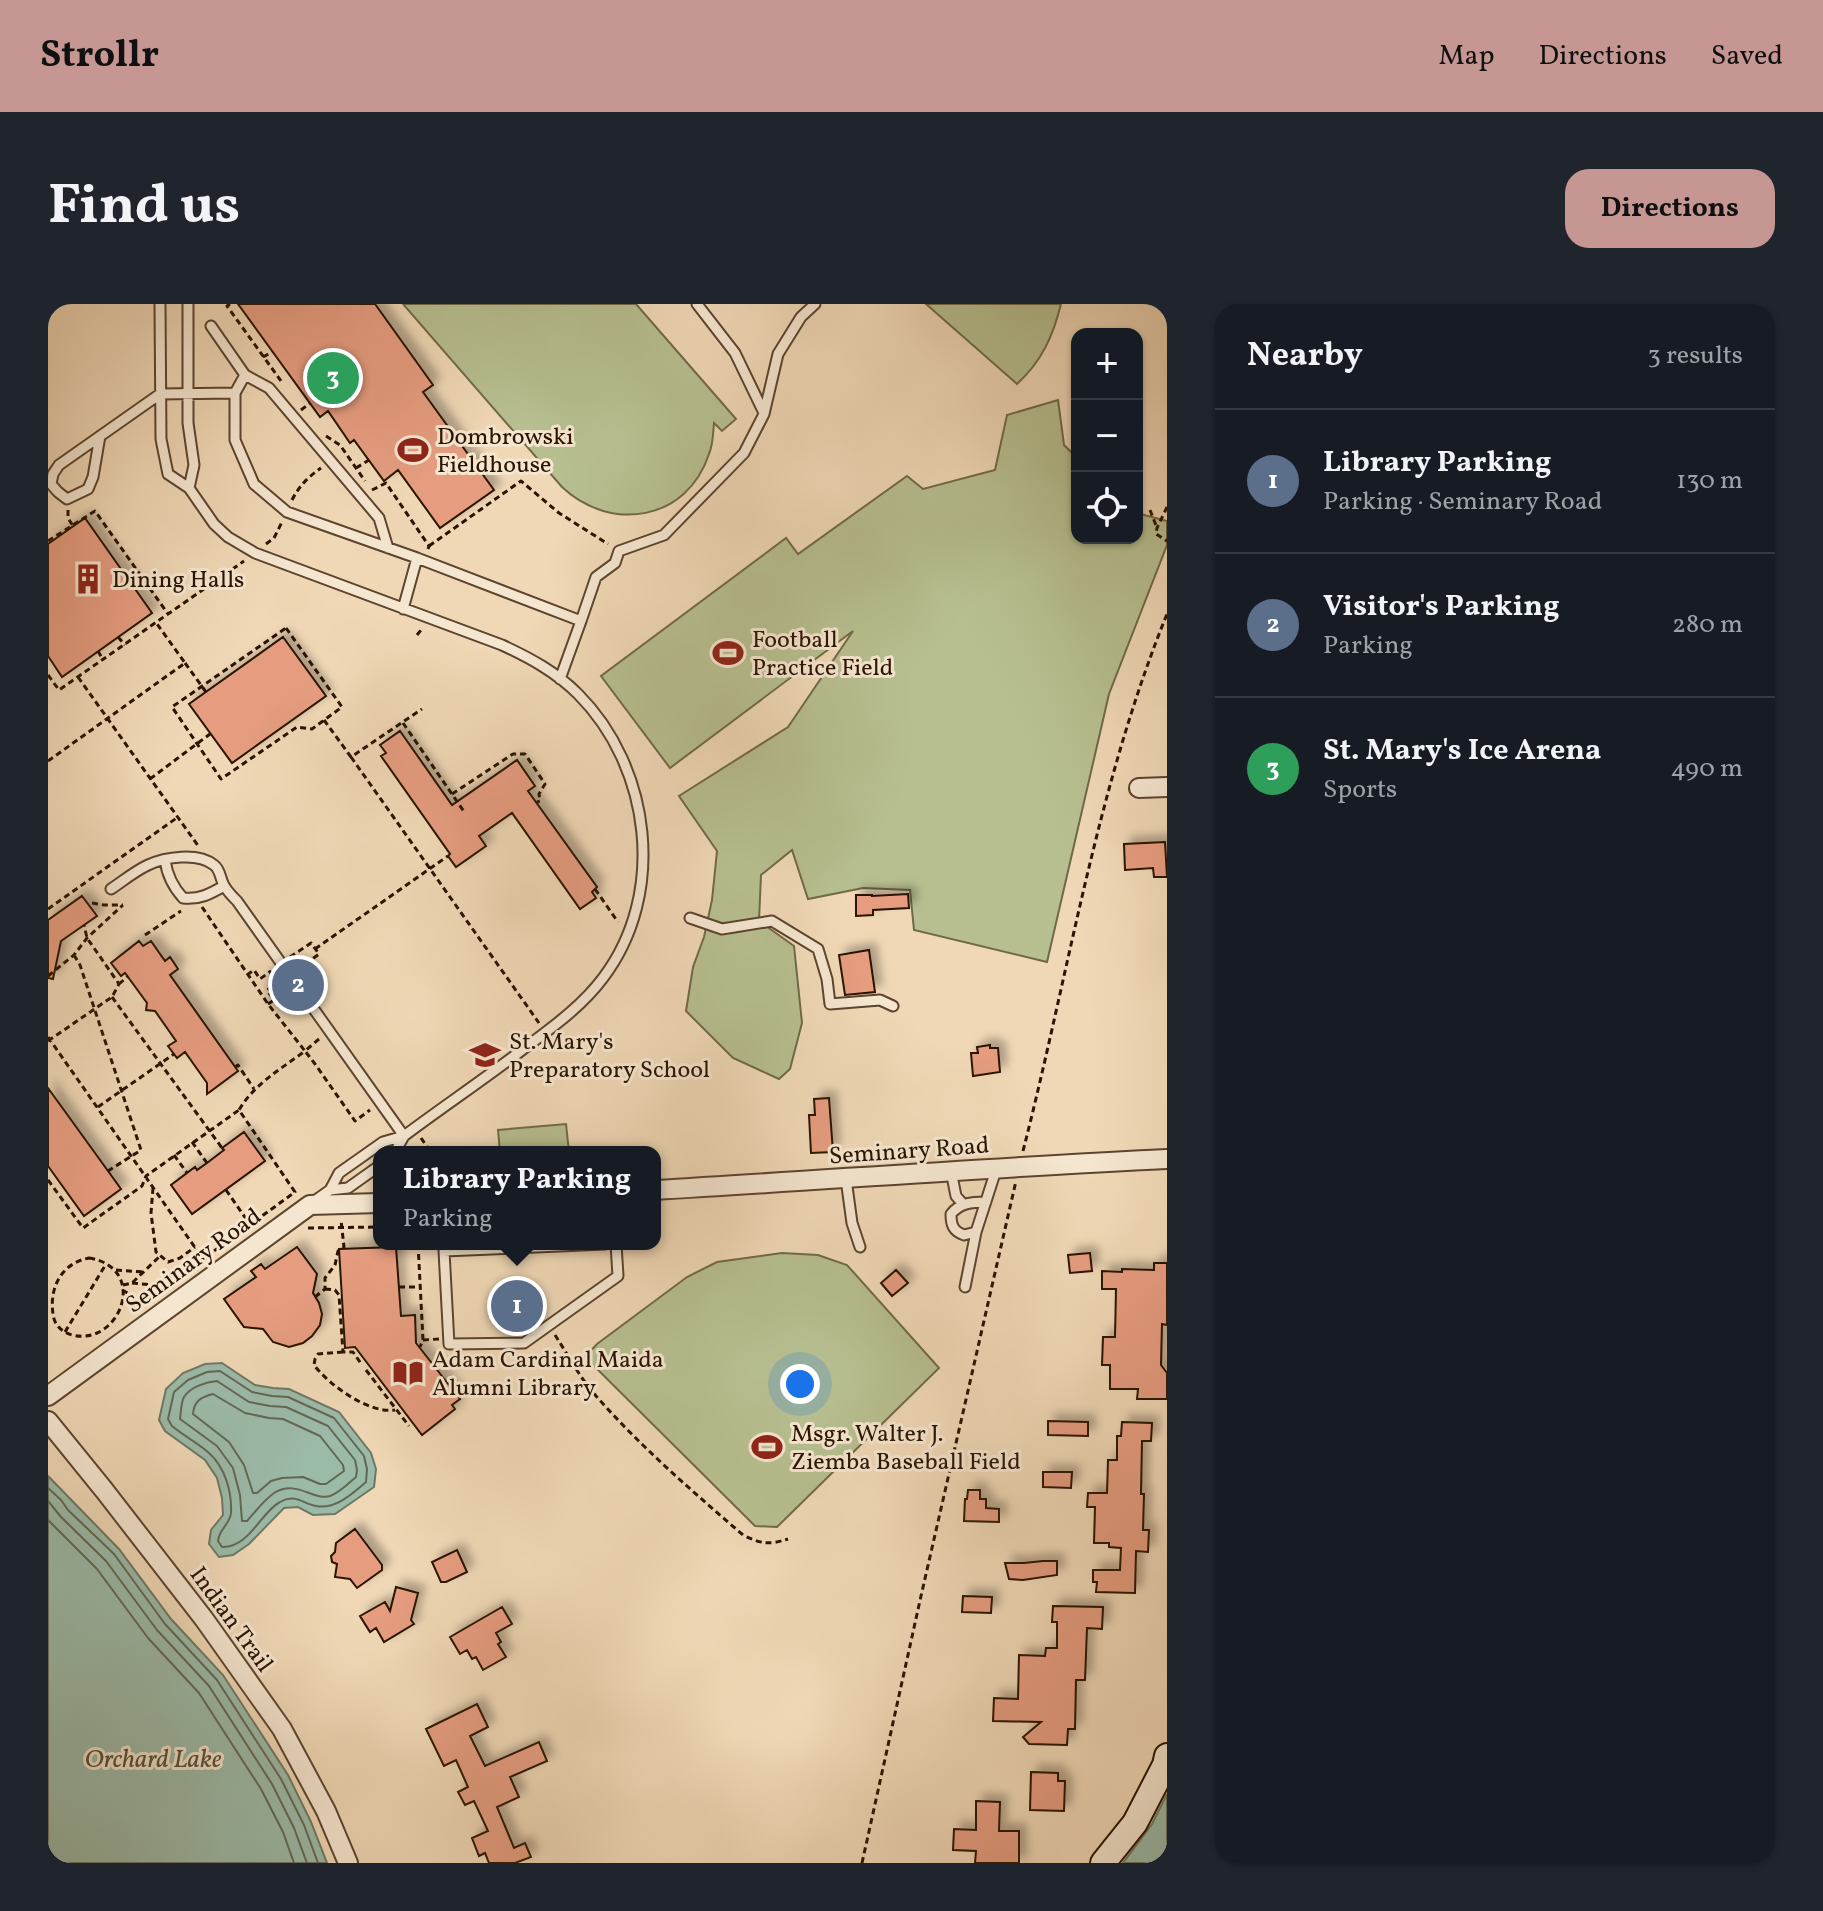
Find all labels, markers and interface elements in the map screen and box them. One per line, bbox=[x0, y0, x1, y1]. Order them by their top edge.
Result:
text: Strollr bbox=[40, 30, 159, 83]
text: Map bbox=[1439, 37, 1495, 76]
text: Directions bbox=[1539, 37, 1667, 76]
text: Saved bbox=[1711, 37, 1783, 76]
text: Find us bbox=[48, 169, 240, 247]
button: Directions bbox=[1565, 169, 1775, 248]
map controls bbox=[1071, 328, 1143, 544]
button: + bbox=[1071, 328, 1143, 400]
text: Nearby bbox=[1247, 333, 1363, 380]
text: 3 results bbox=[1647, 338, 1743, 374]
pin: 3 bbox=[307, 348, 359, 408]
button: − bbox=[1071, 400, 1143, 472]
place label: Dombrowski Fieldhouse bbox=[437, 421, 573, 483]
sports icon: Dombrowski Fieldhouse bbox=[396, 433, 430, 467]
text: Library Parking bbox=[1323, 442, 1552, 484]
text: 1 bbox=[1268, 463, 1278, 499]
text: 130 m bbox=[1676, 463, 1743, 499]
button: locate bbox=[1071, 472, 1143, 544]
text: Parking · Seminary Road bbox=[1323, 484, 1602, 520]
building icon: Dining Halls bbox=[71, 562, 105, 596]
place label: Dining Halls bbox=[112, 564, 244, 598]
text: Visitor's Parking bbox=[1323, 586, 1560, 628]
text: 2 bbox=[1266, 607, 1280, 643]
text: 280 m bbox=[1672, 607, 1743, 643]
place label: Football Practice Field bbox=[752, 624, 893, 686]
text: Parking bbox=[1323, 628, 1413, 664]
sports icon: Football Practice Field bbox=[711, 636, 745, 670]
text: St. Mary's Ice Arena bbox=[1323, 730, 1601, 772]
text: 3 bbox=[1266, 751, 1280, 787]
text: 490 m bbox=[1670, 751, 1743, 787]
text: Sports bbox=[1323, 772, 1397, 808]
pin: 2 bbox=[272, 955, 324, 1015]
place label: St. Mary's Preparatory School bbox=[509, 1026, 710, 1088]
school or university icon: St. Mary's Preparatory School bbox=[468, 1038, 502, 1072]
street label: Seminary Road bbox=[828, 1129, 990, 1175]
popup bbox=[373, 1146, 661, 1250]
text: Library Parking bbox=[403, 1159, 631, 1201]
street label: Seminary Road bbox=[119, 1201, 269, 1323]
text: Parking bbox=[403, 1201, 492, 1237]
pin: 1 bbox=[491, 1276, 543, 1336]
place label: Adam Cardinal Maida Alumni Library bbox=[432, 1344, 664, 1406]
library icon: Adam Cardinal Maida Alumni Library bbox=[391, 1356, 425, 1390]
your location bbox=[780, 1364, 820, 1404]
place label: Msgr. Walter J. Ziemba Baseball Field bbox=[791, 1418, 1021, 1480]
sports icon: Msgr. Walter J. Ziemba Baseball Field bbox=[750, 1430, 784, 1464]
street label: Indian Trail bbox=[180, 1560, 280, 1680]
water label: Orchard Lake bbox=[85, 1742, 222, 1778]

